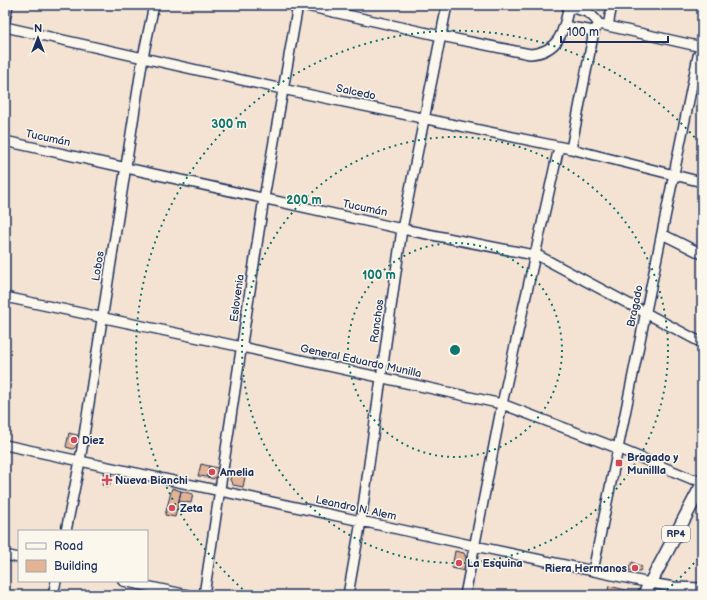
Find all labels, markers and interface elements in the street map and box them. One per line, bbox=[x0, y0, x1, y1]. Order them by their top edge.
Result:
north arrow bbox=[18, 18, 58, 58]
scale bar bbox=[561, 18, 668, 44]
text: N bbox=[34, 22, 42, 35]
text: 100 m bbox=[567, 25, 599, 40]
street label: Salcedo bbox=[335, 81, 377, 103]
text: 300 m bbox=[211, 117, 247, 132]
street label: Tucumán bbox=[24, 127, 72, 149]
text: 200 m bbox=[286, 193, 322, 208]
street label: Tucumán bbox=[341, 197, 389, 219]
street label: Lobos bbox=[89, 250, 107, 282]
text: 100 m bbox=[362, 268, 396, 283]
street label: Eslovenia bbox=[227, 273, 247, 323]
street label: Bragado bbox=[624, 284, 646, 328]
street label: Ranchos bbox=[368, 298, 387, 344]
street label: General Eduardo Munilla bbox=[299, 342, 423, 380]
centre of rings bbox=[448, 343, 462, 357]
place label: Diez bbox=[82, 434, 105, 447]
marker: Diez bbox=[69, 435, 79, 445]
place label: Bragado y Munillla bbox=[627, 451, 678, 477]
marker: Bragado y Munillla bbox=[614, 458, 624, 468]
place label: Amelia bbox=[219, 466, 254, 479]
marker: Amelia bbox=[207, 467, 217, 477]
place label: Nueva Bianchi bbox=[115, 474, 188, 487]
marker: Nueva Bianchi bbox=[102, 475, 112, 485]
street label: Leandro N. Alem bbox=[314, 493, 398, 523]
place label: Zeta bbox=[180, 502, 203, 515]
marker: Zeta bbox=[167, 503, 177, 513]
road number: RP4 bbox=[662, 526, 690, 542]
legend bbox=[18, 530, 148, 582]
text: Road bbox=[54, 539, 83, 554]
place label: La Esquina bbox=[467, 557, 523, 570]
marker: La Esquina bbox=[454, 558, 464, 568]
text: Building bbox=[54, 559, 98, 574]
place label: Riera Hermanos bbox=[545, 562, 628, 575]
marker: Riera Hermanos bbox=[630, 563, 640, 573]

